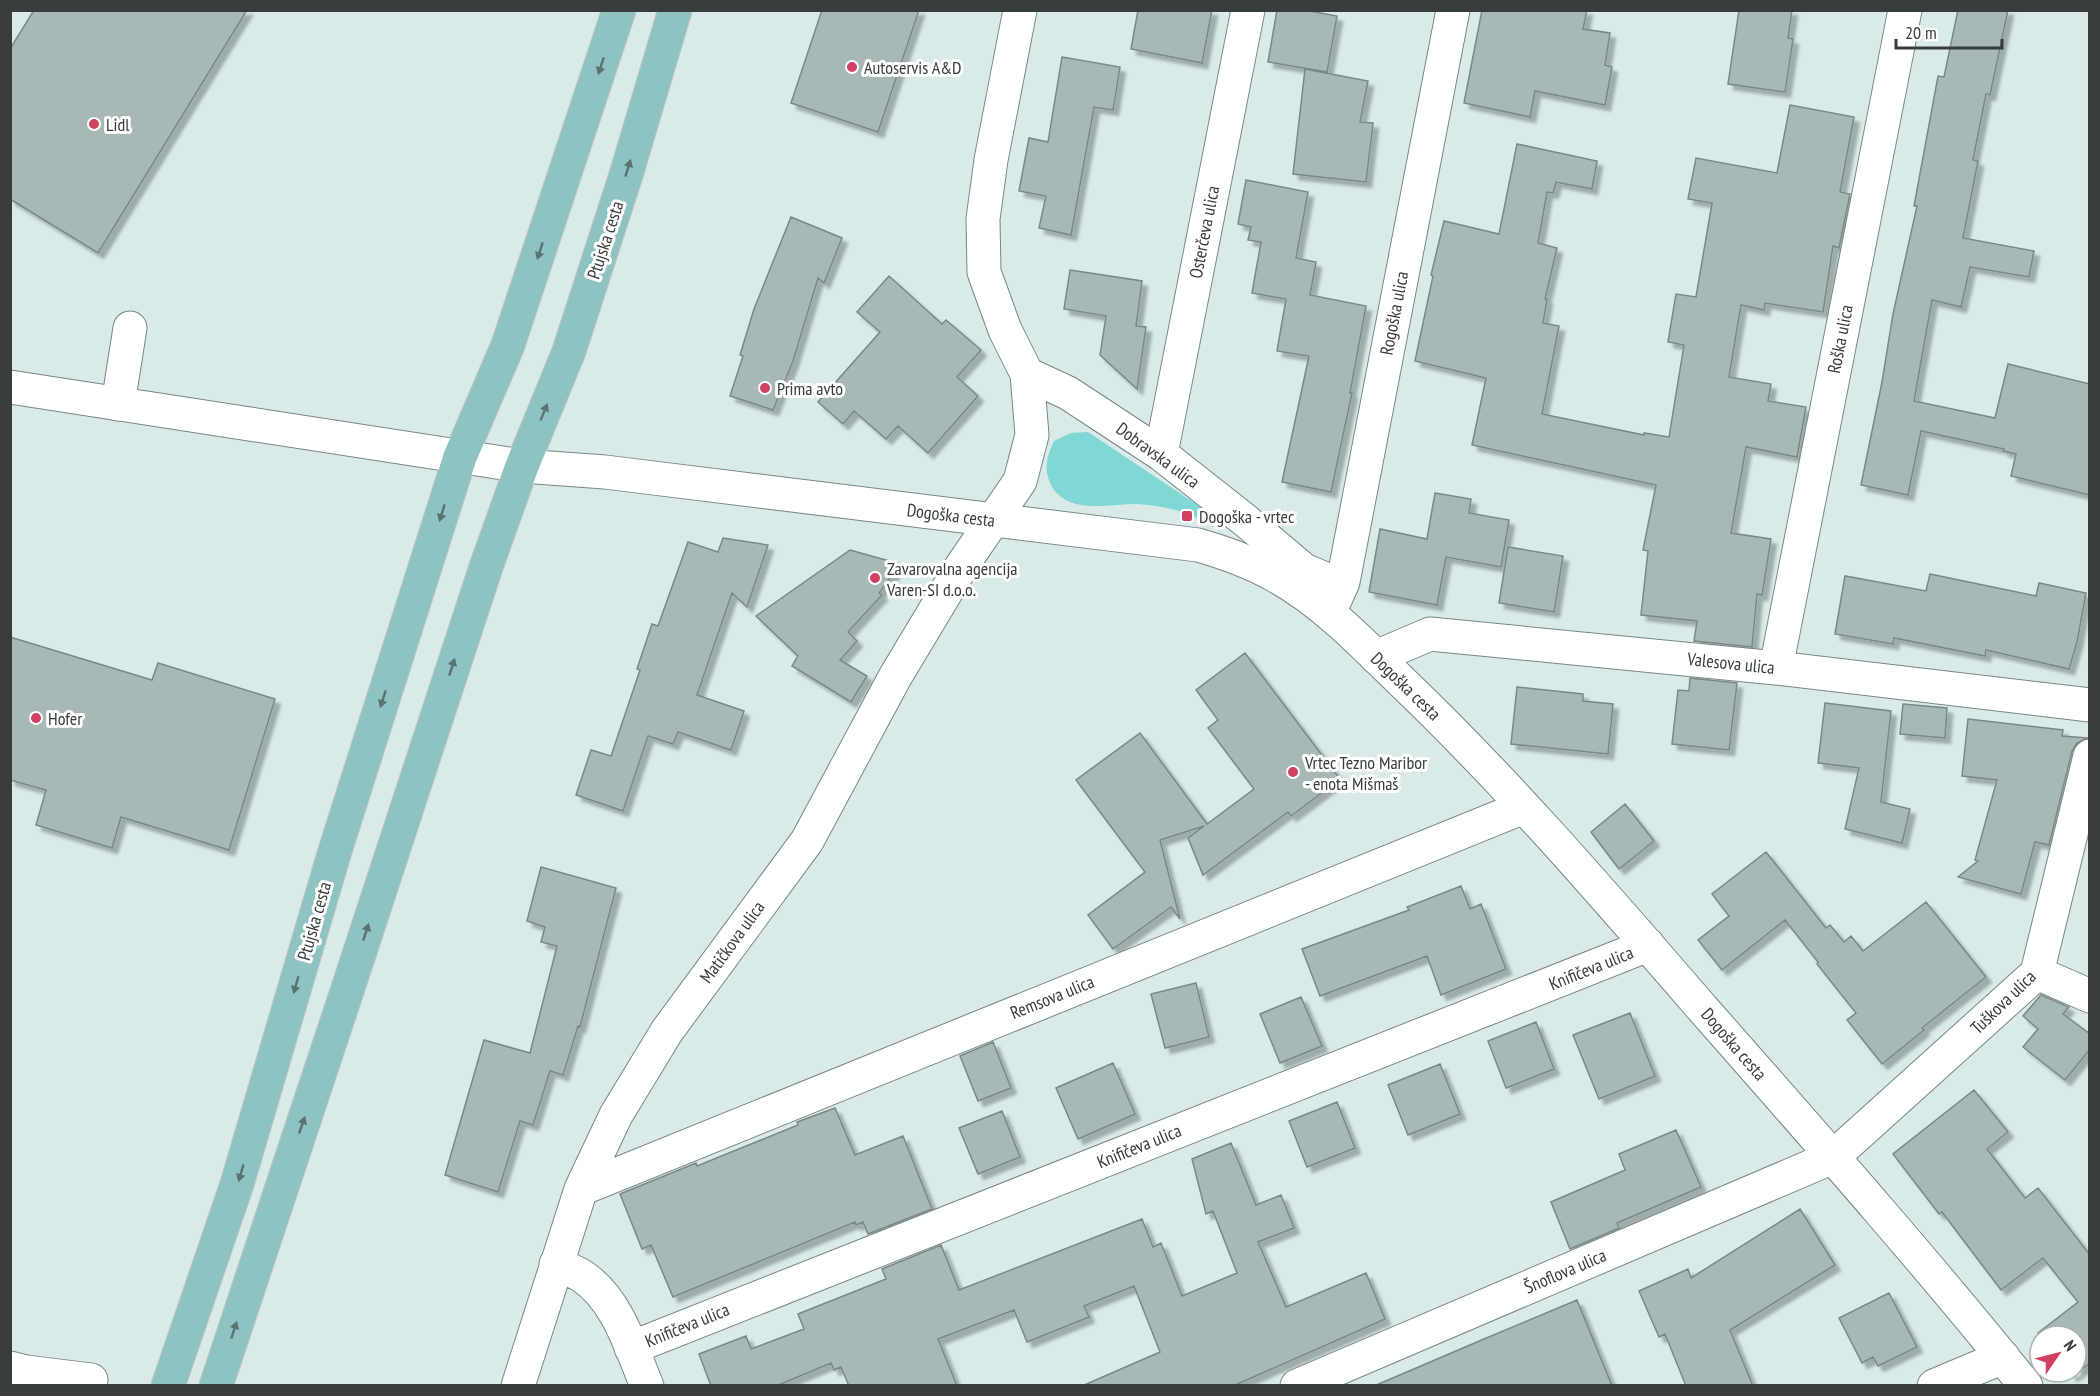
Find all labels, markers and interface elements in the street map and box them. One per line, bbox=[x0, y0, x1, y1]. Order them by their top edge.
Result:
scale bar bbox=[1896, 12, 2002, 50]
text: 20 m bbox=[1905, 21, 1937, 44]
place label: Autoservis A&D bbox=[864, 56, 961, 79]
one-way arrow bbox=[595, 57, 605, 75]
marker: Autoservis A&D bbox=[845, 60, 859, 74]
place label: Lidl bbox=[106, 113, 130, 136]
marker: Lidl bbox=[87, 117, 101, 131]
one-way arrow bbox=[624, 159, 633, 177]
street label: Osterčeva ulica bbox=[1184, 184, 1224, 280]
street label: Ptujska cesta bbox=[582, 198, 628, 282]
one-way arrow bbox=[534, 242, 544, 260]
street label: Rogoška ulica bbox=[1375, 269, 1413, 357]
street label: Roška ulica bbox=[1822, 303, 1858, 375]
place label: Prima avto bbox=[777, 377, 843, 400]
marker: Prima avto bbox=[758, 381, 772, 395]
one-way arrow bbox=[540, 403, 549, 421]
street label: Dobravska ulica bbox=[1112, 417, 1204, 493]
street label: Dogoška cesta bbox=[906, 498, 996, 532]
one-way arrow bbox=[437, 504, 446, 522]
place label: Dogoška - vrtec bbox=[1199, 505, 1295, 528]
marker: Dogoška - vrtec bbox=[1180, 509, 1194, 523]
place label: Zavarovalna agencija Varen-SI d.o.o. bbox=[886, 557, 1018, 601]
marker: Zavarovalna agencija Varen-SI d.o.o. bbox=[868, 571, 882, 585]
street label: Dogoška cesta bbox=[1366, 647, 1446, 725]
street label: Valesova ulica bbox=[1685, 647, 1776, 679]
one-way arrow bbox=[448, 658, 457, 676]
one-way arrow bbox=[378, 690, 388, 708]
place label: Hofer bbox=[48, 707, 82, 730]
marker: Hofer bbox=[29, 711, 43, 725]
place label: Vrtec Tezno Maribor - enota Mišmaš bbox=[1304, 751, 1427, 795]
marker: Vrtec Tezno Maribor - enota Mišmaš bbox=[1286, 765, 1300, 779]
street label: Ptujska cesta bbox=[292, 879, 336, 963]
street label: Matičkova ulica bbox=[695, 896, 769, 988]
one-way arrow bbox=[362, 923, 371, 941]
street label: Knifičeva ulica bbox=[1545, 941, 1637, 995]
street label: Tuškova ulica bbox=[1965, 965, 2041, 1039]
street label: Remsova ulica bbox=[1007, 970, 1097, 1024]
one-way arrow bbox=[291, 977, 300, 995]
street label: Dogoška cesta bbox=[1696, 1003, 1772, 1085]
one-way arrow bbox=[298, 1116, 307, 1134]
street label: Knifičeva ulica bbox=[1093, 1119, 1185, 1173]
one-way arrow bbox=[236, 1164, 245, 1182]
street label: Šnoflova ulica bbox=[1520, 1243, 1610, 1299]
street label: Knifičeva ulica bbox=[641, 1298, 733, 1352]
one-way arrow bbox=[230, 1321, 239, 1339]
north arrow bbox=[2028, 1324, 2088, 1384]
text: N bbox=[2060, 1336, 2081, 1355]

